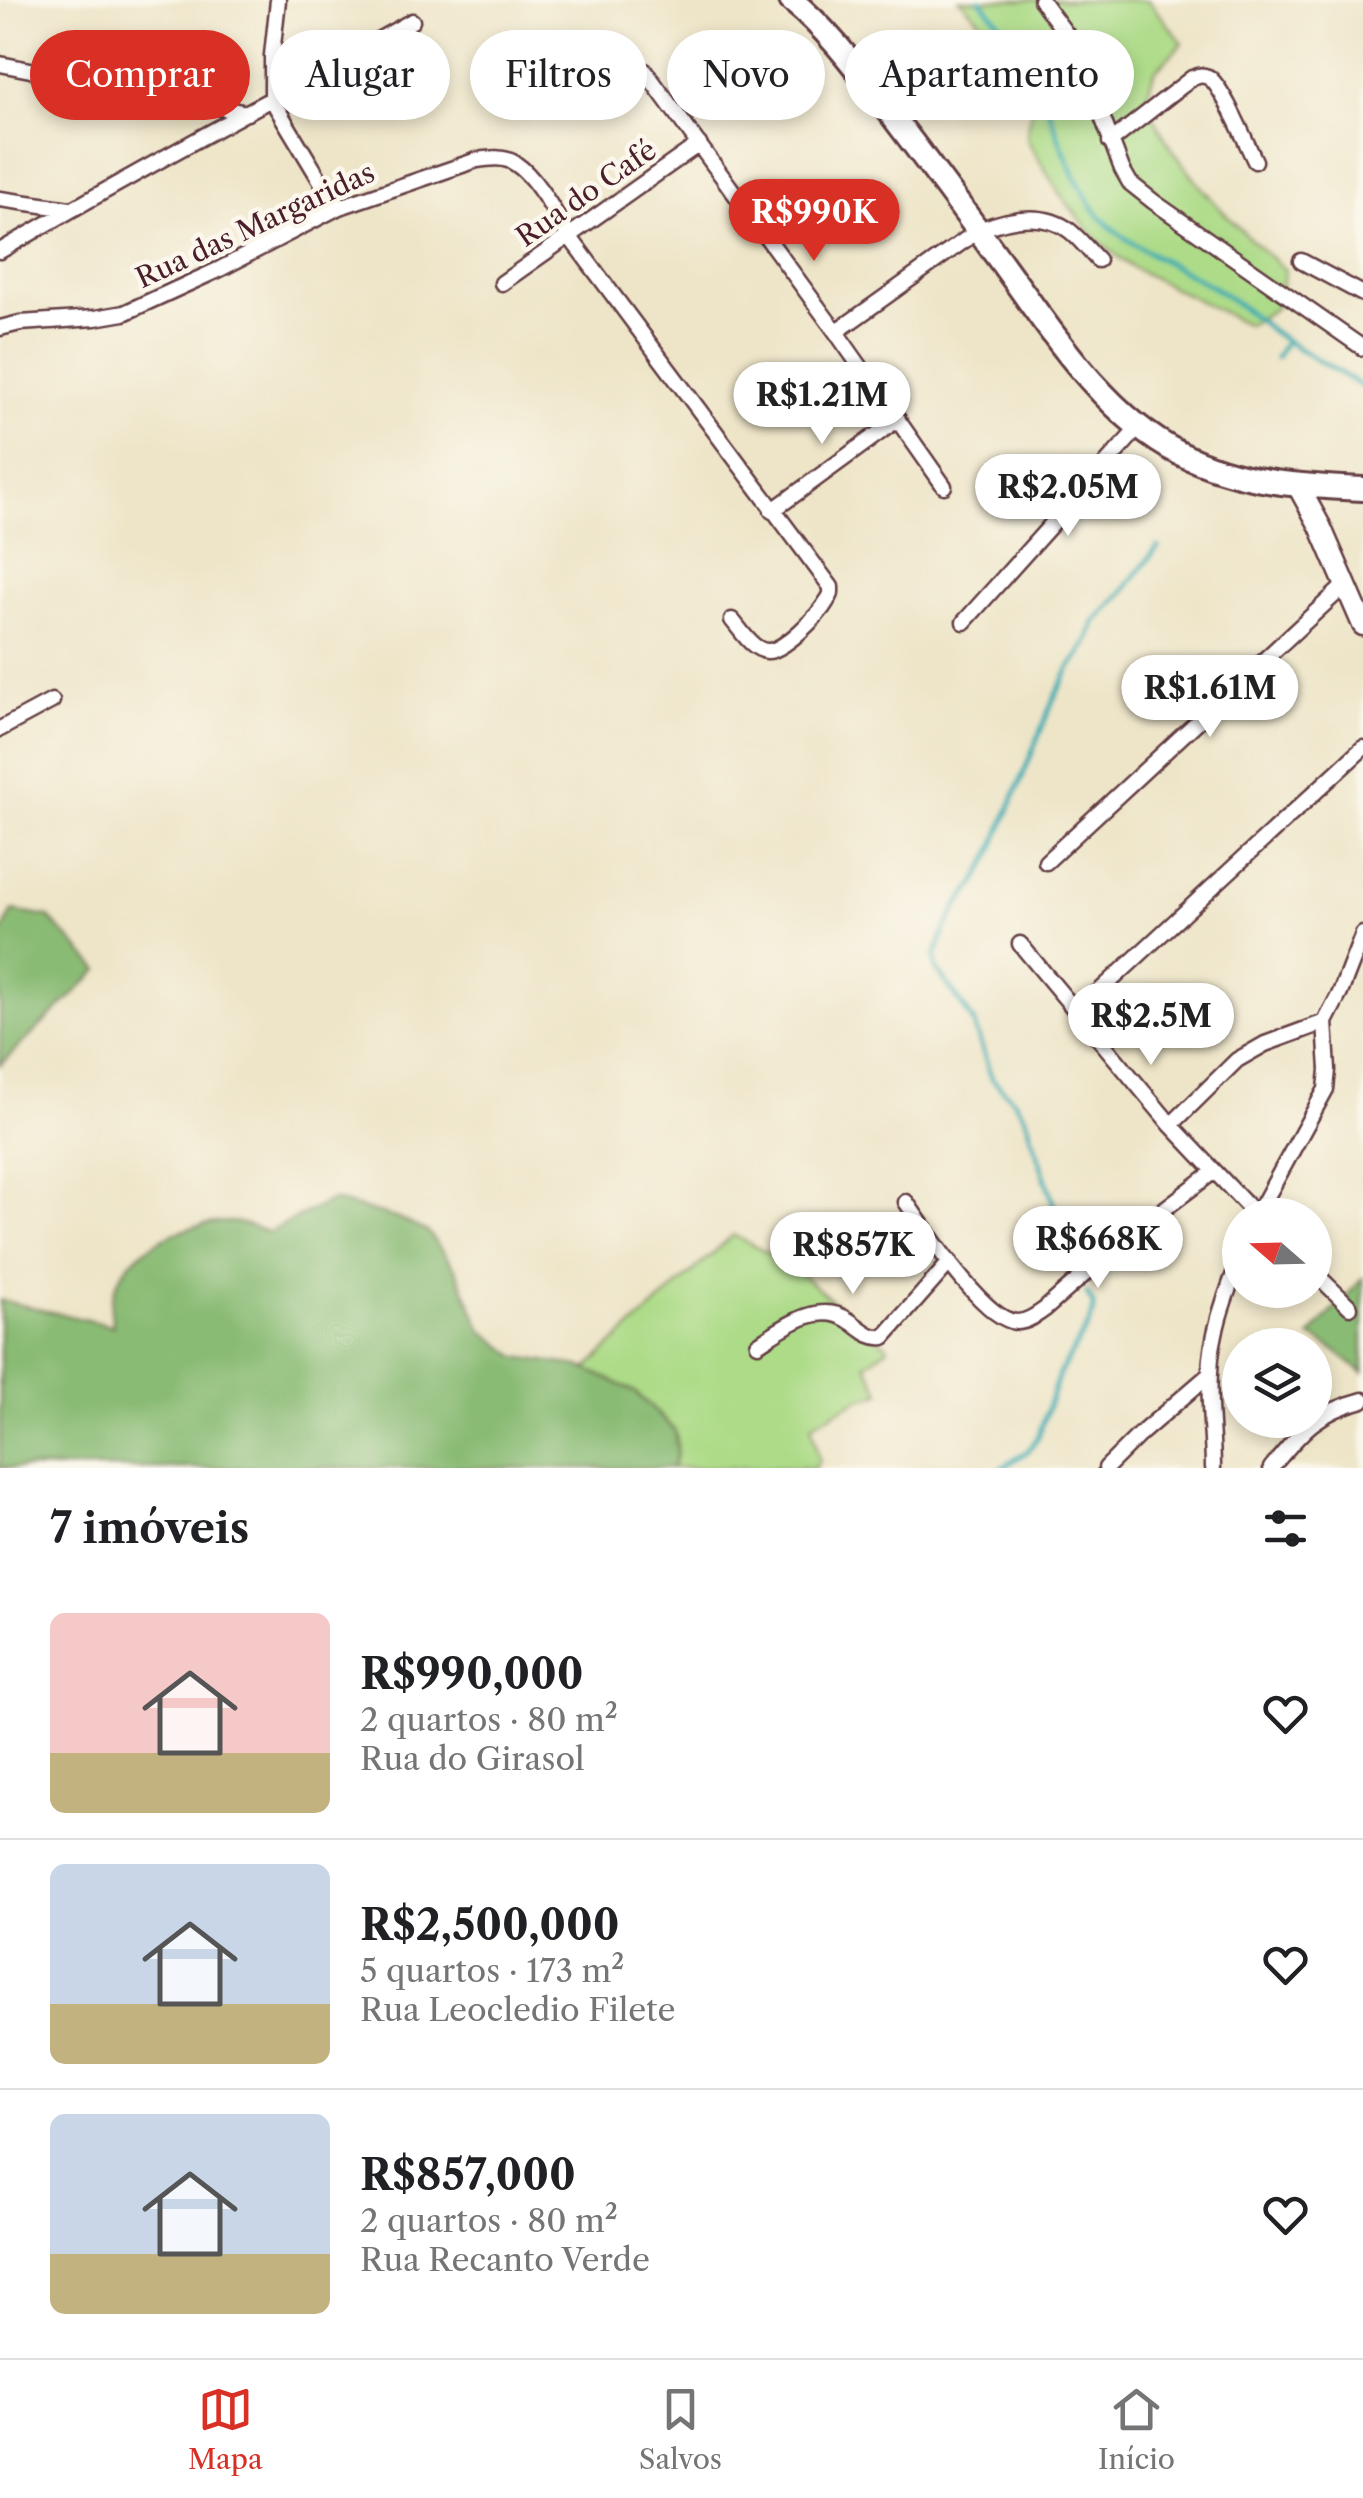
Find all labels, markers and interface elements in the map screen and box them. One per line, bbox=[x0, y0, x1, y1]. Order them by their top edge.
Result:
chip: Comprar bbox=[30, 30, 250, 120]
chip: Alugar bbox=[270, 30, 450, 120]
chip: Filtros bbox=[470, 30, 647, 120]
chip: Novo bbox=[667, 30, 825, 120]
chip: Apartamento bbox=[845, 30, 1134, 120]
street label: Rua do Café bbox=[509, 132, 663, 254]
street label: Rua das Margaridas bbox=[130, 155, 380, 295]
pin: R$990K bbox=[733, 179, 895, 264]
text: R$990K bbox=[751, 192, 877, 231]
pin: R$1.21M bbox=[730, 362, 914, 447]
text: R$1.21M bbox=[755, 375, 889, 414]
pin: R$2.05M bbox=[976, 454, 1160, 539]
text: R$2.05M bbox=[997, 467, 1139, 506]
pin: R$1.61M bbox=[1118, 655, 1302, 740]
text: R$1.61M bbox=[1143, 668, 1277, 707]
pin: R$2.5M bbox=[1070, 983, 1232, 1068]
text: R$2.5M bbox=[1090, 996, 1212, 1035]
north arrow bbox=[1222, 1198, 1332, 1308]
map controls bbox=[1222, 1198, 1332, 1438]
pin: R$668K bbox=[1017, 1206, 1179, 1291]
pin: R$857K bbox=[772, 1212, 934, 1297]
text: R$668K bbox=[1035, 1219, 1161, 1258]
text: R$857K bbox=[792, 1225, 914, 1264]
button: layers bbox=[1222, 1328, 1332, 1438]
icon: filters bbox=[1258, 1501, 1313, 1556]
text: 7 imóveis bbox=[50, 1502, 249, 1554]
text: R$990,000 bbox=[360, 1648, 583, 1700]
icon: home bbox=[130, 1653, 250, 1773]
icon: heart bbox=[1258, 1686, 1313, 1741]
text: 2 quartos · 80 m² bbox=[360, 1700, 618, 1739]
text: Rua do Girasol bbox=[360, 1739, 585, 1778]
text: R$2,500,000 bbox=[360, 1899, 620, 1951]
icon: home bbox=[130, 1904, 250, 2024]
icon: heart bbox=[1258, 1937, 1313, 1992]
text: 5 quartos · 173 m² bbox=[360, 1951, 624, 1990]
text: Rua Leocledio Filete bbox=[360, 1990, 675, 2029]
text: R$857,000 bbox=[360, 2149, 576, 2201]
icon: home bbox=[130, 2154, 250, 2274]
icon: heart bbox=[1258, 2187, 1313, 2242]
text: 2 quartos · 80 m² bbox=[360, 2201, 618, 2240]
text: Rua Recanto Verde bbox=[360, 2240, 650, 2279]
tab: Mapa bbox=[188, 2382, 263, 2476]
tab: Salvos bbox=[639, 2382, 722, 2476]
tab: Início bbox=[1098, 2382, 1175, 2476]

